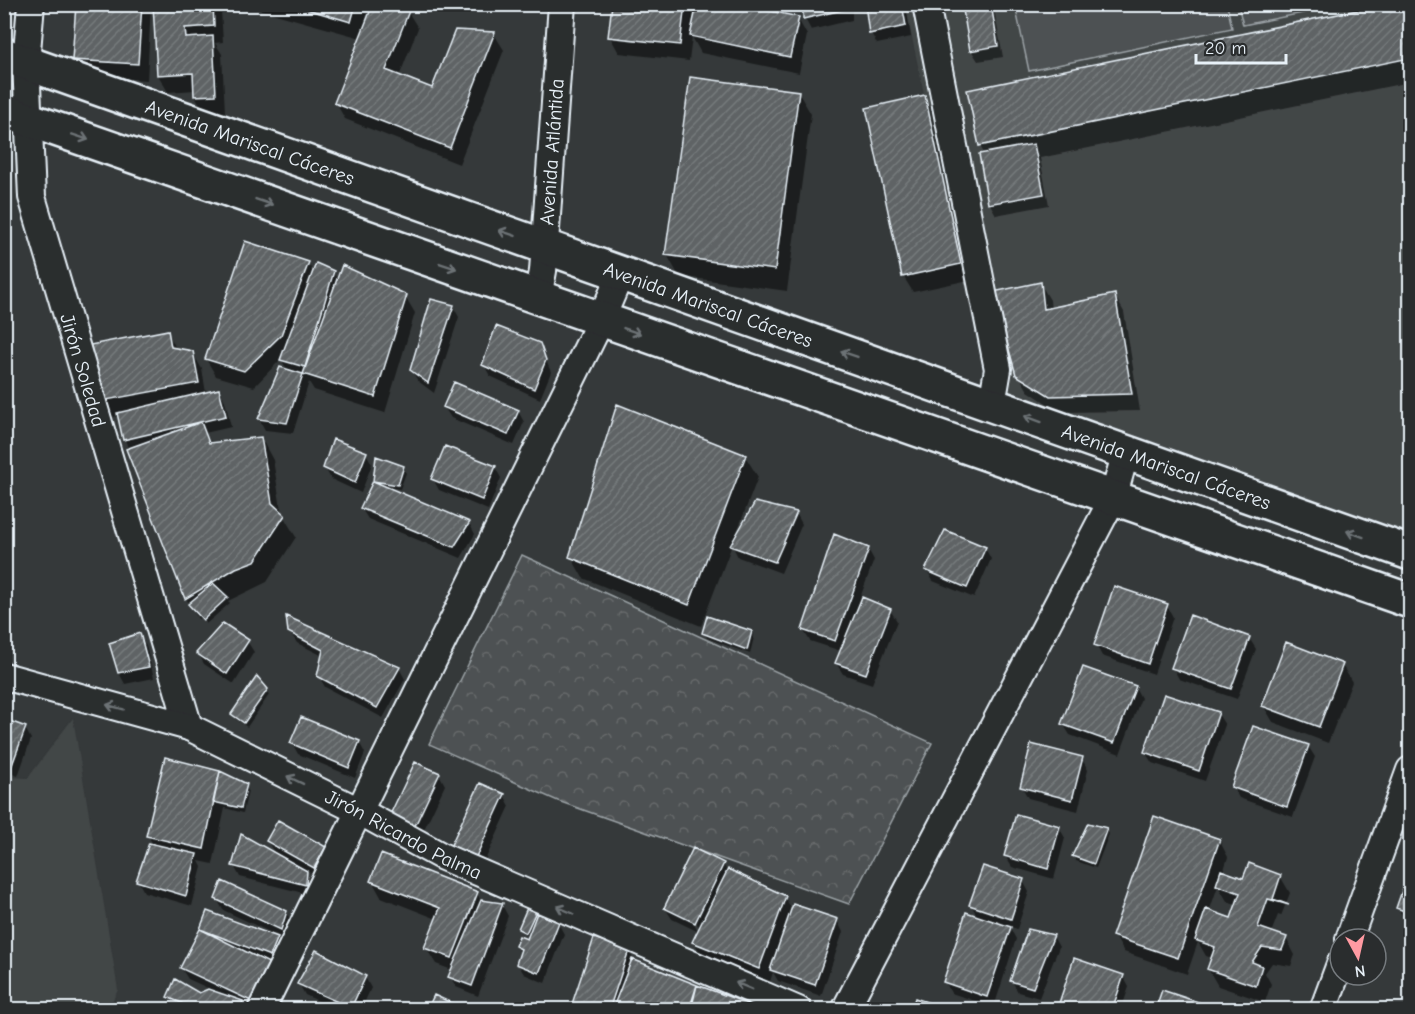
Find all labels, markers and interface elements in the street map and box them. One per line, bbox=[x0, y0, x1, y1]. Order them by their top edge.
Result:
scale bar bbox=[1196, 27, 1286, 65]
text: 20 m bbox=[1205, 38, 1246, 59]
street label: Avenida Atlántida bbox=[535, 78, 569, 226]
street label: Avenida Mariscal Cáceres bbox=[142, 95, 357, 190]
one-way arrow bbox=[70, 133, 88, 144]
one-way arrow bbox=[254, 197, 272, 208]
one-way arrow bbox=[498, 226, 517, 237]
street label: Avenida Mariscal Cáceres bbox=[600, 257, 815, 352]
one-way arrow bbox=[438, 262, 457, 273]
street label: Jirón Soledad bbox=[55, 311, 110, 430]
one-way arrow bbox=[622, 326, 641, 337]
one-way arrow bbox=[840, 347, 859, 358]
one-way arrow bbox=[1024, 412, 1043, 423]
street label: Avenida Mariscal Cáceres bbox=[1059, 420, 1274, 515]
one-way arrow bbox=[1346, 527, 1365, 538]
one-way arrow bbox=[106, 700, 125, 712]
one-way arrow bbox=[286, 773, 304, 785]
street label: Jirón Ricardo Palma bbox=[321, 785, 485, 884]
one-way arrow bbox=[556, 904, 575, 915]
north arrow bbox=[1328, 927, 1388, 987]
text: N bbox=[1354, 961, 1366, 981]
one-way arrow bbox=[736, 980, 754, 992]

